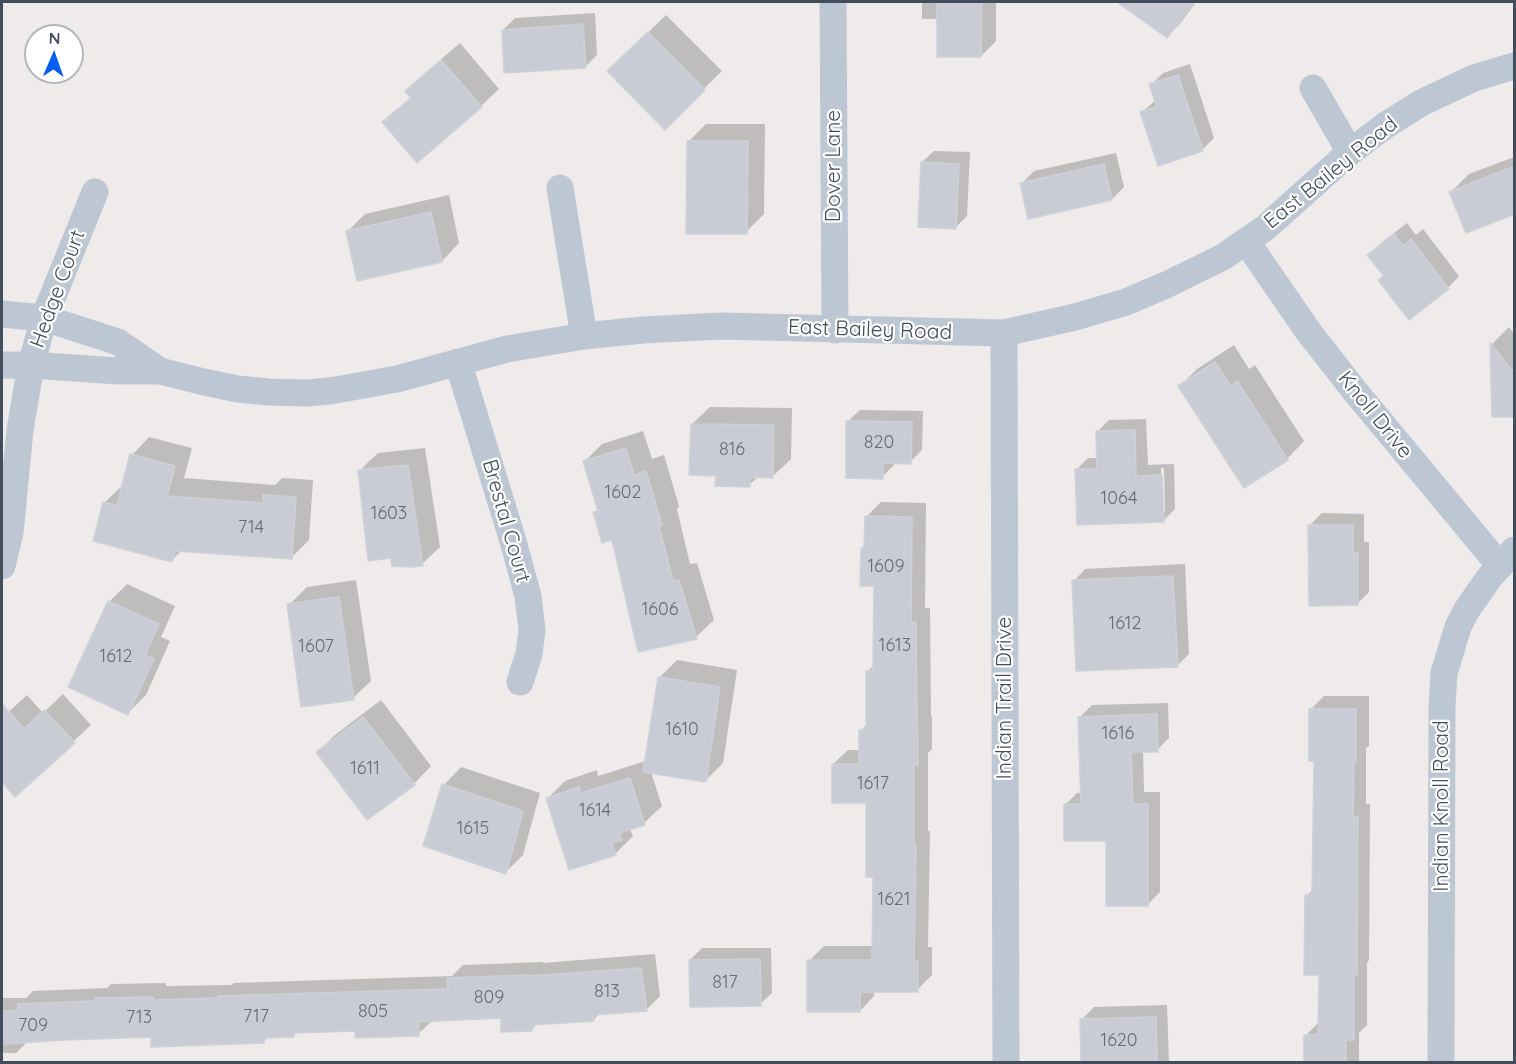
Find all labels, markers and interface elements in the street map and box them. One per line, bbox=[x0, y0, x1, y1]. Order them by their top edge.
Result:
north arrow bbox=[24, 24, 84, 84]
text: N bbox=[48, 28, 61, 48]
street label: Dover Lane bbox=[821, 110, 847, 222]
street label: East Bailey Road bbox=[1259, 111, 1403, 235]
street label: Hedge Court bbox=[25, 227, 91, 351]
street label: East Bailey Road bbox=[787, 315, 953, 345]
street label: Knoll Drive bbox=[1332, 366, 1418, 464]
house number: 820 bbox=[864, 432, 894, 454]
house number: 816 bbox=[719, 439, 745, 461]
street label: Brestal Court bbox=[476, 457, 536, 585]
house number: 1602 bbox=[604, 482, 642, 504]
house number: 1064 bbox=[1101, 488, 1137, 510]
house number: 1603 bbox=[371, 503, 407, 525]
house number: 714 bbox=[238, 517, 264, 539]
house number: 1609 bbox=[867, 556, 905, 578]
house number: 1606 bbox=[642, 599, 678, 621]
house number: 1612 bbox=[1109, 613, 1141, 635]
street label: Indian Trail Drive bbox=[992, 617, 1018, 779]
house number: 1613 bbox=[879, 635, 911, 657]
house number: 1607 bbox=[298, 636, 334, 658]
house number: 1612 bbox=[100, 646, 132, 668]
house number: 1610 bbox=[665, 719, 699, 741]
street label: Indian Knoll Road bbox=[1429, 720, 1455, 892]
house number: 1616 bbox=[1102, 723, 1134, 745]
house number: 1611 bbox=[350, 758, 380, 780]
house number: 1617 bbox=[857, 773, 889, 795]
house number: 1614 bbox=[579, 800, 611, 822]
house number: 1615 bbox=[457, 818, 489, 840]
house number: 1621 bbox=[878, 889, 910, 911]
house number: 817 bbox=[712, 972, 738, 994]
house number: 813 bbox=[594, 981, 620, 1003]
house number: 809 bbox=[474, 987, 504, 1009]
house number: 805 bbox=[358, 1001, 388, 1023]
house number: 717 bbox=[243, 1006, 269, 1028]
house number: 713 bbox=[126, 1007, 152, 1029]
house number: 709 bbox=[18, 1015, 48, 1037]
house number: 1620 bbox=[1100, 1030, 1138, 1052]

